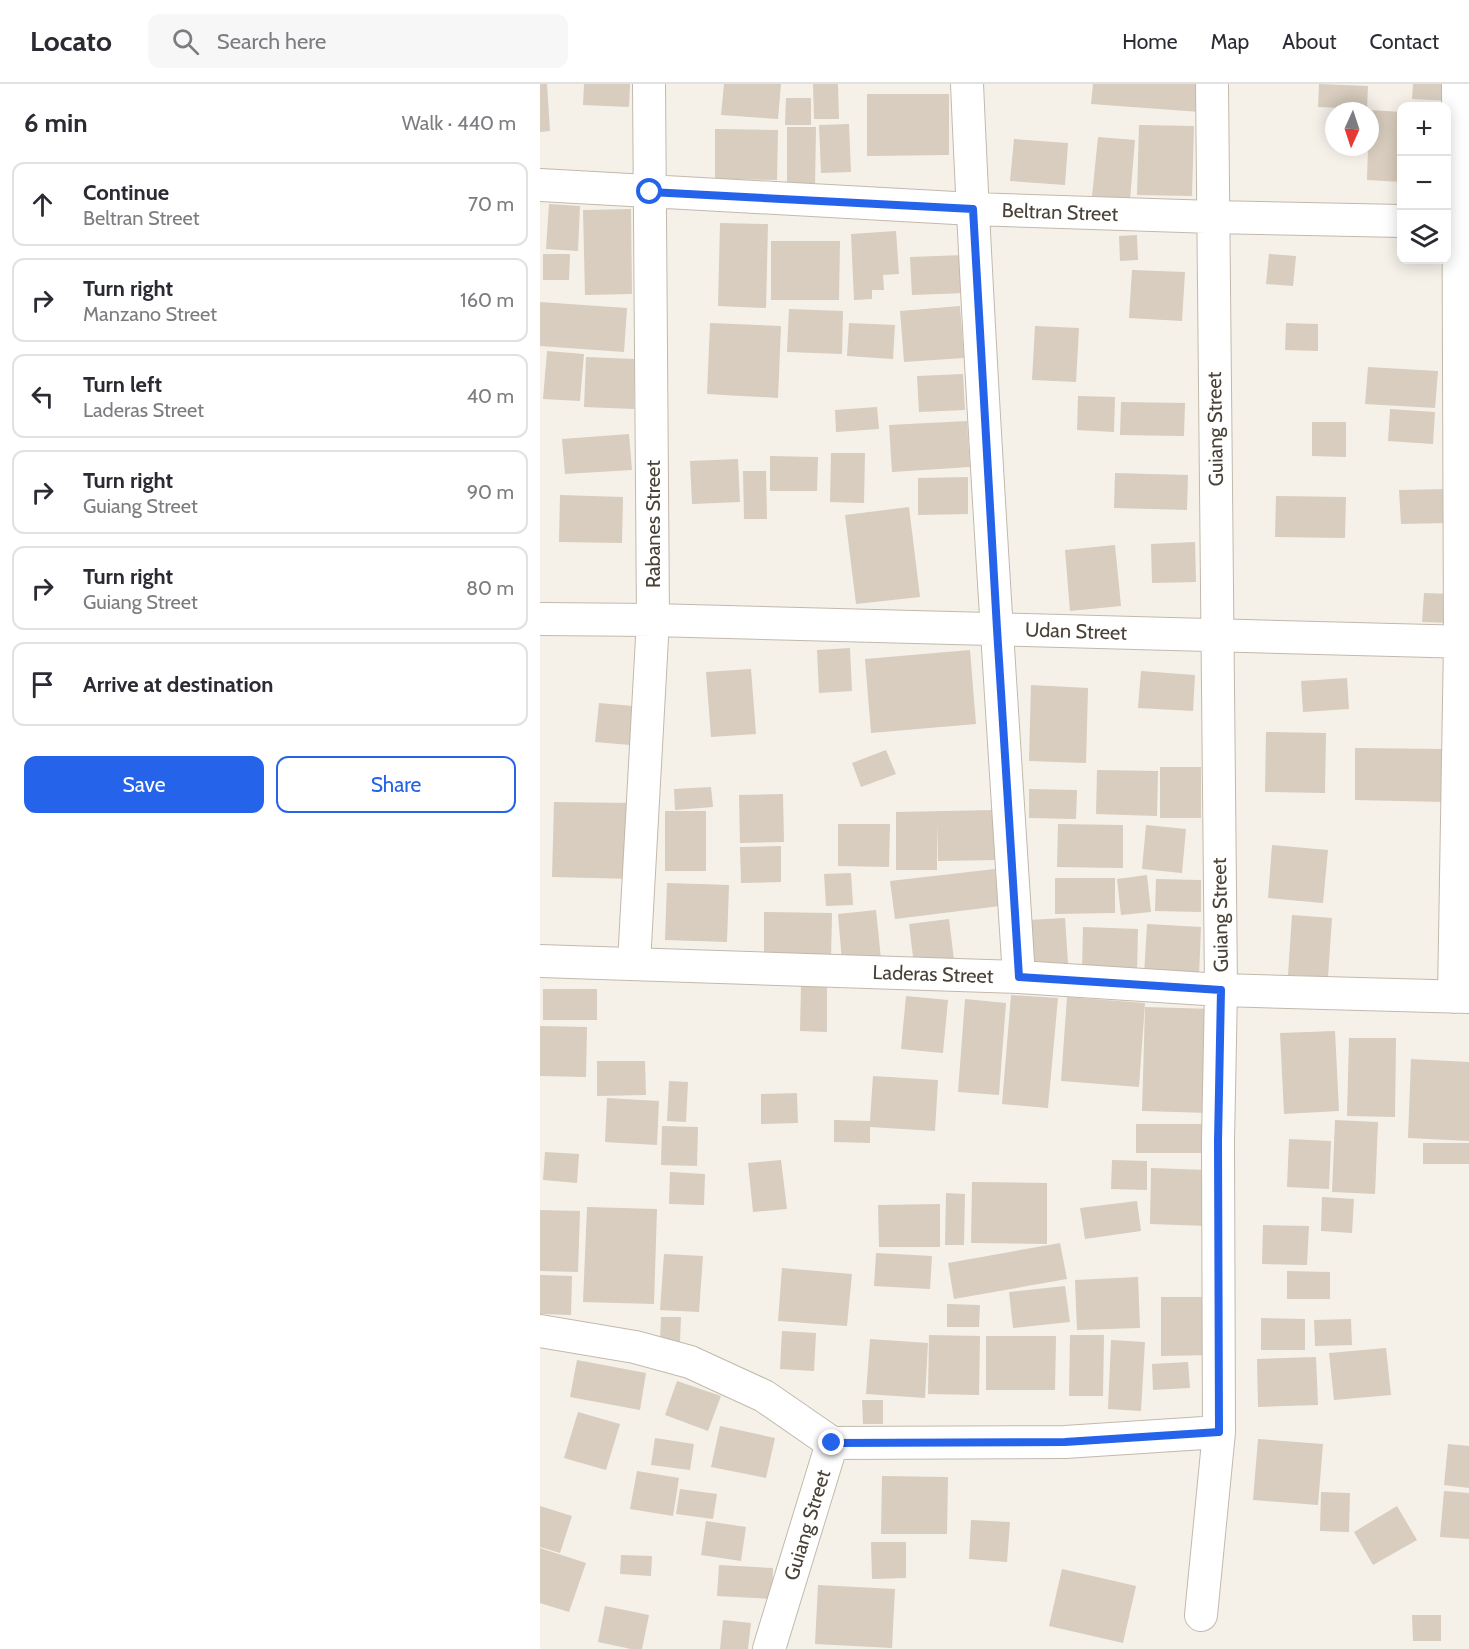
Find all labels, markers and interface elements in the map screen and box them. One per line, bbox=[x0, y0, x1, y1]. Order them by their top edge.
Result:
search box bbox=[148, 14, 568, 68]
text: Locato bbox=[30, 24, 112, 58]
icon: search bbox=[169, 25, 202, 58]
text: Search here bbox=[217, 28, 326, 55]
text: Home bbox=[1122, 29, 1178, 54]
text: Map bbox=[1211, 29, 1249, 54]
text: About bbox=[1282, 29, 1336, 54]
text: Contact bbox=[1369, 29, 1439, 54]
north arrow bbox=[1325, 102, 1379, 156]
map controls bbox=[1397, 102, 1451, 264]
button: + bbox=[1397, 102, 1451, 156]
text: 6 min bbox=[24, 107, 88, 139]
text: Walk · 440 m bbox=[402, 111, 516, 135]
button: − bbox=[1397, 156, 1451, 210]
route start bbox=[636, 178, 662, 204]
text: Continue bbox=[83, 179, 169, 206]
icon: ahead bbox=[26, 188, 59, 221]
text: 70 m bbox=[468, 192, 514, 216]
street label: Beltran Street bbox=[1001, 198, 1119, 226]
text: Beltran Street bbox=[83, 206, 199, 230]
button: layers bbox=[1397, 210, 1451, 264]
text: Turn right bbox=[83, 275, 173, 302]
icon: right bbox=[26, 284, 59, 317]
text: 160 m bbox=[460, 288, 514, 312]
text: Manzano Street bbox=[83, 302, 217, 326]
text: Turn left bbox=[83, 371, 162, 398]
street label: Guiang Street bbox=[1202, 371, 1228, 487]
icon: left bbox=[26, 380, 59, 413]
text: 40 m bbox=[466, 384, 514, 408]
text: Laderas Street bbox=[83, 398, 204, 422]
street label: Rabanes Street bbox=[641, 460, 665, 588]
text: Turn right bbox=[83, 467, 173, 494]
icon: right bbox=[26, 476, 59, 509]
text: 90 m bbox=[467, 480, 514, 504]
text: Guiang Street bbox=[83, 494, 198, 518]
text: Turn right bbox=[83, 563, 173, 590]
icon: right bbox=[26, 572, 59, 605]
text: 80 m bbox=[466, 576, 514, 600]
text: Guiang Street bbox=[83, 590, 198, 614]
street label: Udan Street bbox=[1025, 617, 1128, 645]
icon: arrive bbox=[26, 668, 59, 701]
text: Arrive at destination bbox=[83, 671, 273, 698]
button: Save bbox=[24, 756, 264, 813]
button: Share bbox=[276, 756, 516, 813]
street label: Guiang Street bbox=[1207, 857, 1233, 973]
street label: Laderas Street bbox=[872, 960, 994, 988]
route end bbox=[818, 1429, 844, 1455]
street label: Guiang Street bbox=[779, 1466, 835, 1583]

